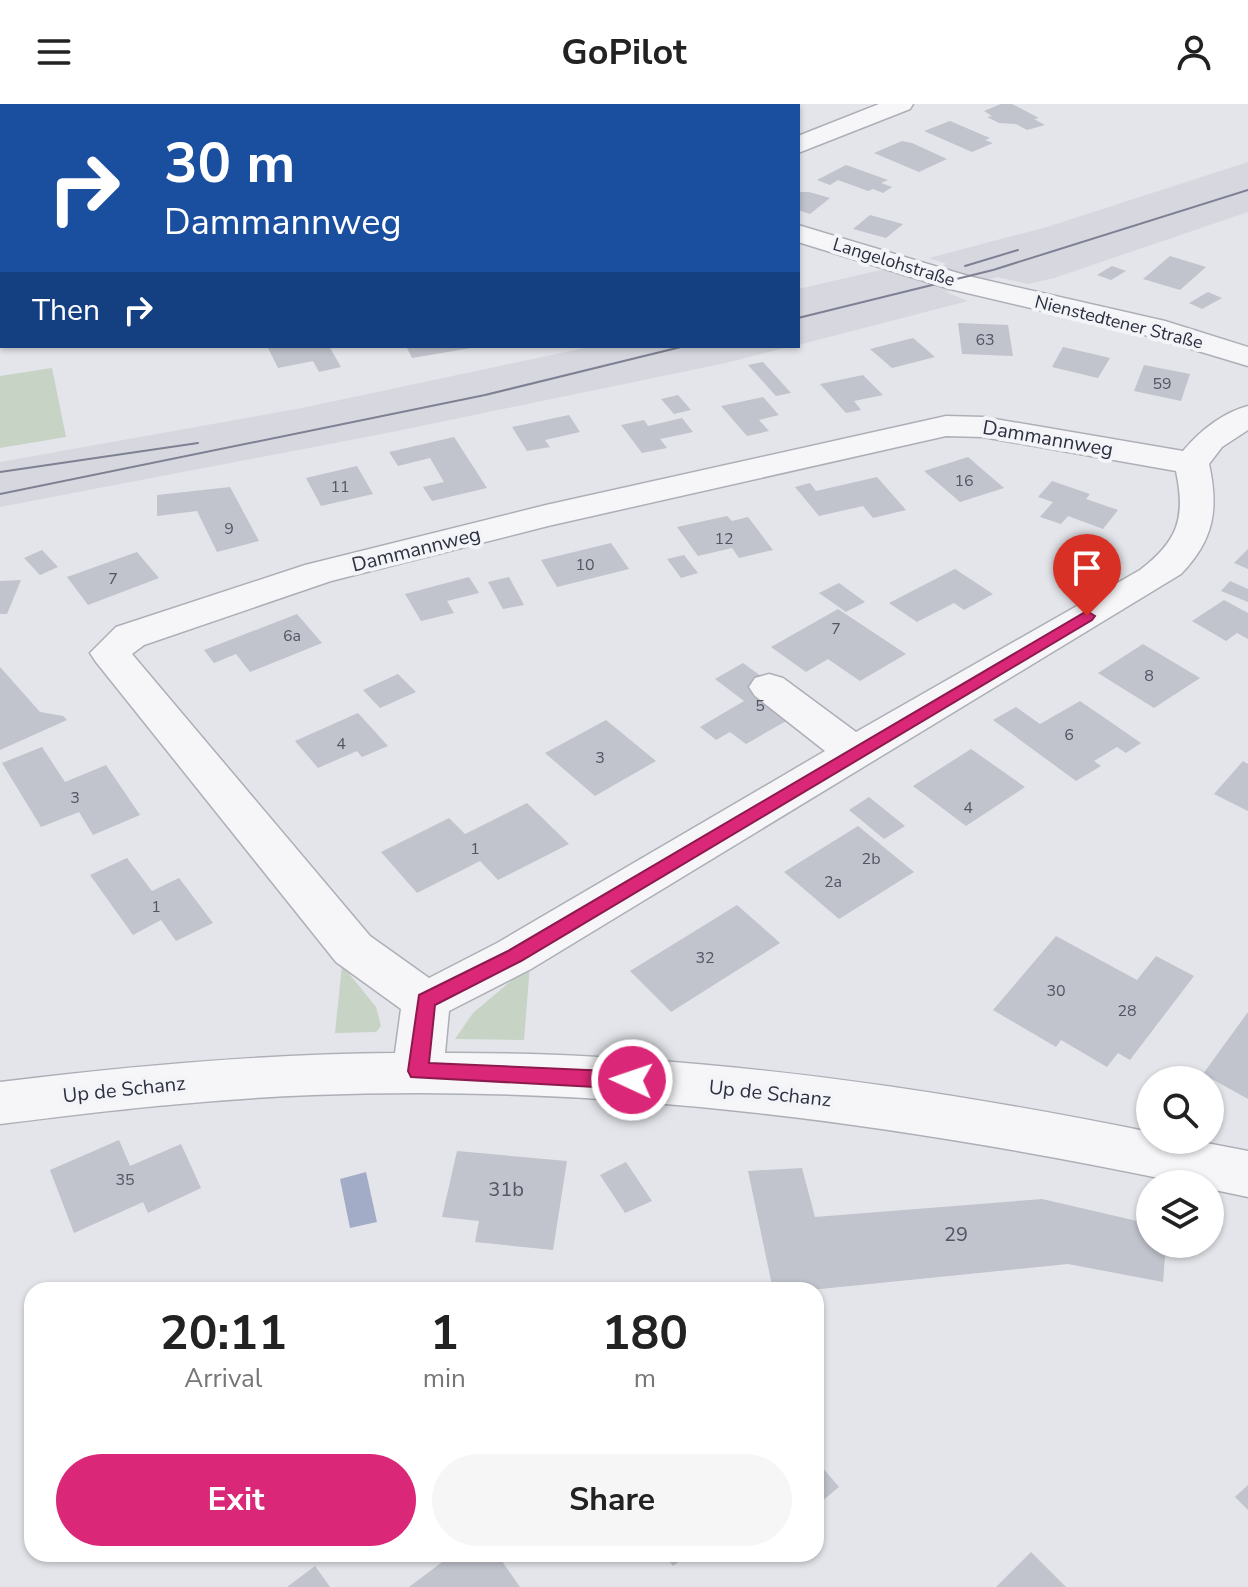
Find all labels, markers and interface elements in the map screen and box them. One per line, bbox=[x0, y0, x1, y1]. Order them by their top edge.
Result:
text: GoPilot bbox=[561, 28, 687, 77]
icon: menu bbox=[32, 30, 76, 74]
icon: person bbox=[1172, 30, 1216, 74]
text: 30 m bbox=[164, 125, 295, 202]
icon: right bbox=[32, 136, 136, 240]
text: Dammannweg bbox=[164, 198, 401, 247]
street label: Langelohstraße bbox=[830, 232, 958, 292]
icon: right bbox=[116, 288, 160, 332]
street label: Nienstedtener Straße bbox=[1032, 289, 1206, 355]
text: Then bbox=[32, 290, 100, 331]
house number: 63 bbox=[975, 329, 995, 351]
house number: 59 bbox=[1152, 373, 1172, 395]
street label: Dammannweg bbox=[981, 414, 1115, 463]
house number: 16 bbox=[954, 470, 974, 492]
house number: 11 bbox=[330, 476, 350, 498]
house number: 9 bbox=[224, 518, 234, 540]
street label: Dammannweg bbox=[349, 520, 483, 579]
house number: 12 bbox=[714, 528, 734, 550]
pin bbox=[1053, 534, 1121, 616]
icon: arrive bbox=[1065, 546, 1109, 590]
house number: 10 bbox=[575, 554, 595, 576]
house number: 7 bbox=[108, 568, 118, 590]
house number: 7 bbox=[831, 618, 841, 640]
house number: 6a bbox=[283, 625, 301, 647]
house number: 8 bbox=[1144, 665, 1154, 687]
house number: 5 bbox=[755, 695, 765, 717]
house number: 6 bbox=[1064, 724, 1074, 746]
house number: 4 bbox=[336, 733, 346, 755]
house number: 3 bbox=[595, 747, 605, 769]
house number: 3 bbox=[70, 787, 80, 809]
house number: 4 bbox=[963, 797, 973, 819]
house number: 1 bbox=[470, 838, 480, 860]
house number: 2b bbox=[862, 848, 880, 870]
house number: 2a bbox=[824, 871, 842, 893]
house number: 1 bbox=[151, 896, 161, 918]
house number: 32 bbox=[695, 947, 715, 969]
house number: 30 bbox=[1046, 980, 1066, 1002]
house number: 28 bbox=[1117, 1000, 1137, 1022]
position arrow bbox=[590, 1038, 674, 1122]
map controls bbox=[1136, 1066, 1224, 1258]
button: search bbox=[1136, 1066, 1224, 1154]
street label: Up de Schanz bbox=[62, 1070, 187, 1109]
street label: Up de Schanz bbox=[707, 1074, 832, 1113]
house number: 35 bbox=[115, 1169, 135, 1191]
button: layers bbox=[1136, 1170, 1224, 1258]
house number: 31b bbox=[488, 1176, 524, 1203]
house number: 29 bbox=[944, 1221, 968, 1248]
text: 20:11 bbox=[160, 1300, 287, 1366]
text: 1 bbox=[430, 1300, 459, 1366]
text: 180 bbox=[602, 1300, 688, 1366]
text: Arrival bbox=[184, 1361, 263, 1396]
text: min bbox=[423, 1361, 466, 1396]
text: m bbox=[634, 1361, 656, 1396]
button: Exit bbox=[56, 1454, 416, 1546]
button: Share bbox=[432, 1454, 792, 1546]

